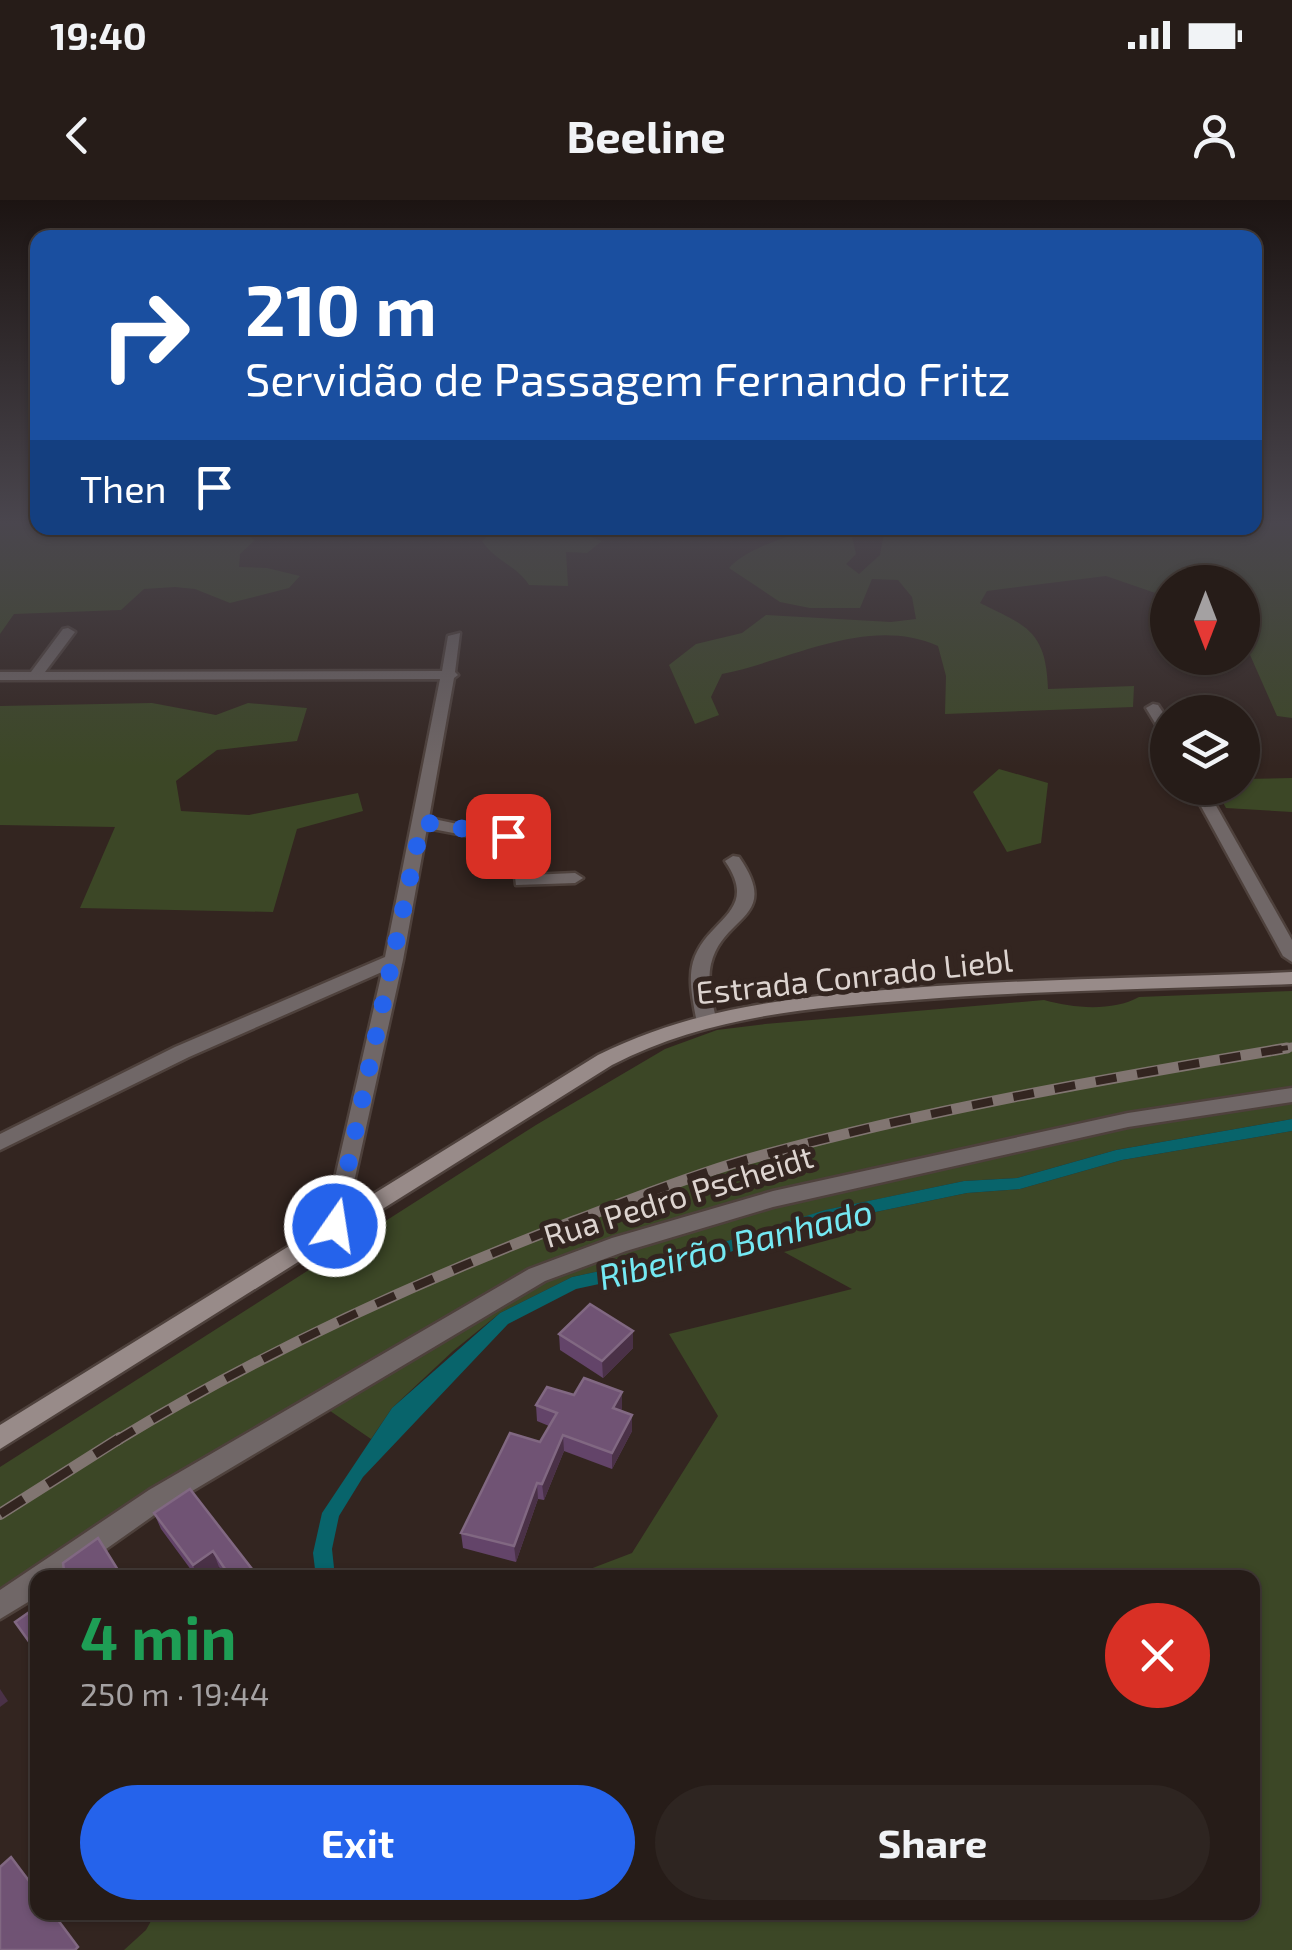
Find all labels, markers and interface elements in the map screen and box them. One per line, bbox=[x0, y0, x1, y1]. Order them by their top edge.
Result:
text: 19:40 bbox=[50, 12, 147, 58]
icon: back bbox=[50, 108, 105, 163]
text: Beeline bbox=[566, 108, 726, 162]
icon: person bbox=[1187, 108, 1242, 163]
text: 210 m bbox=[245, 266, 437, 350]
icon: right bbox=[80, 270, 210, 400]
text: Servidão de Passagem Fernando Fritz bbox=[245, 351, 1011, 405]
icon: arrive bbox=[187, 460, 242, 515]
text: Then bbox=[80, 465, 167, 511]
north arrow bbox=[1150, 565, 1260, 675]
map controls bbox=[1150, 565, 1260, 805]
button: layers bbox=[1150, 695, 1260, 805]
pin bbox=[466, 794, 551, 879]
icon: arrive bbox=[481, 809, 536, 864]
street label: Estrada Conrado Liebl bbox=[694, 939, 1015, 1011]
street label: Rua Pedro Pscheidt bbox=[539, 1136, 817, 1254]
position arrow bbox=[283, 1174, 387, 1278]
water label: Ribeirão Banhado bbox=[594, 1189, 876, 1297]
text: 4 min bbox=[80, 1600, 237, 1672]
button: close bbox=[1105, 1603, 1210, 1708]
text: 250 m · 19:44 bbox=[80, 1674, 269, 1712]
button: Exit bbox=[80, 1785, 635, 1900]
button: Share bbox=[655, 1785, 1210, 1900]

